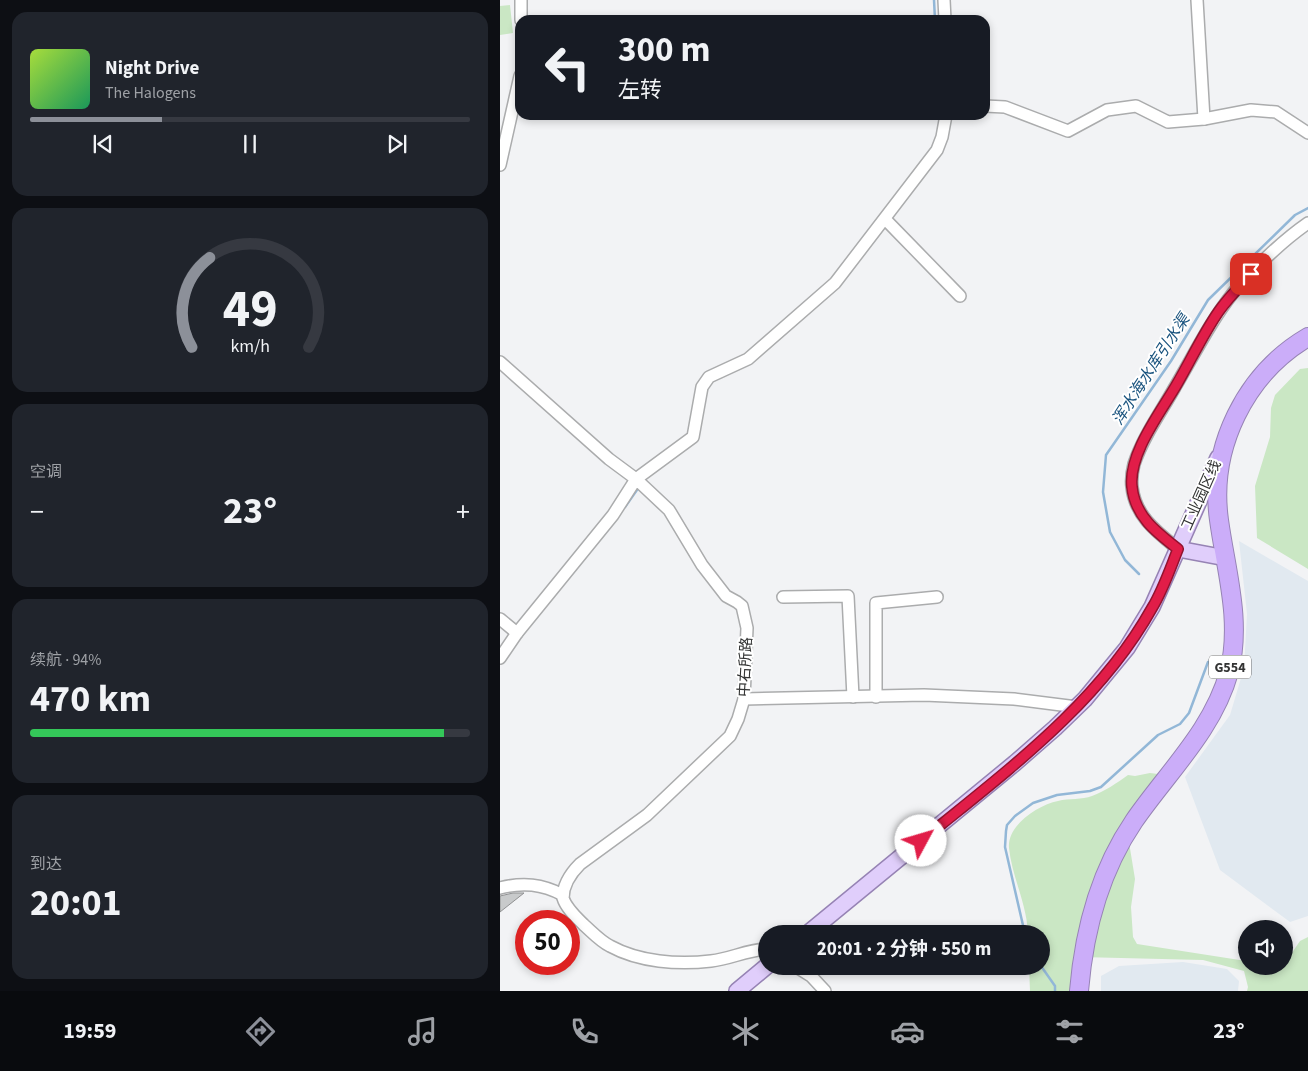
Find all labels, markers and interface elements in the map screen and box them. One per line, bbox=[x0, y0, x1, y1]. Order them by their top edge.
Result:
text: 300 m bbox=[618, 25, 710, 75]
icon: left bbox=[535, 35, 600, 100]
text: Night Drive bbox=[105, 55, 199, 82]
text: 左转 bbox=[618, 74, 662, 106]
text: The Halogens bbox=[105, 82, 196, 104]
icon: previous bbox=[89, 130, 117, 158]
icon: pause bbox=[236, 130, 264, 158]
icon: next bbox=[383, 130, 411, 158]
pin bbox=[1230, 253, 1272, 295]
icon: arrive bbox=[1237, 260, 1265, 288]
text: 49 bbox=[223, 273, 277, 347]
water label: 浑水海水库引水渠 bbox=[1107, 308, 1196, 429]
text: km/h bbox=[230, 334, 270, 359]
street label: 工业园区线 bbox=[1177, 457, 1226, 534]
text: 空调 bbox=[30, 461, 62, 483]
text: 23° bbox=[223, 484, 277, 538]
text: − bbox=[30, 492, 44, 532]
text: + bbox=[456, 492, 470, 532]
street label: 中右所路 bbox=[733, 637, 758, 698]
text: 续航 · 94% bbox=[30, 649, 101, 671]
road number: G554 bbox=[1209, 656, 1251, 679]
text: 470 km bbox=[30, 672, 151, 726]
position arrow bbox=[894, 814, 946, 866]
text: 到达 bbox=[30, 853, 62, 875]
text: 20:01 bbox=[30, 876, 122, 930]
speed limit sign: 50 bbox=[515, 910, 580, 975]
map controls bbox=[1238, 920, 1293, 975]
button: sound bbox=[1238, 920, 1293, 975]
text: 20:01 · 2 分钟 · 550 m bbox=[817, 936, 991, 963]
icon: directions bbox=[243, 1014, 278, 1049]
icon: music bbox=[405, 1014, 440, 1049]
icon: phone bbox=[567, 1014, 602, 1049]
icon: climate bbox=[728, 1014, 763, 1049]
icon: car bbox=[890, 1014, 925, 1049]
icon: filters bbox=[1052, 1014, 1087, 1049]
text: 19:59 bbox=[63, 1015, 116, 1047]
text: 23° bbox=[1213, 1015, 1245, 1047]

